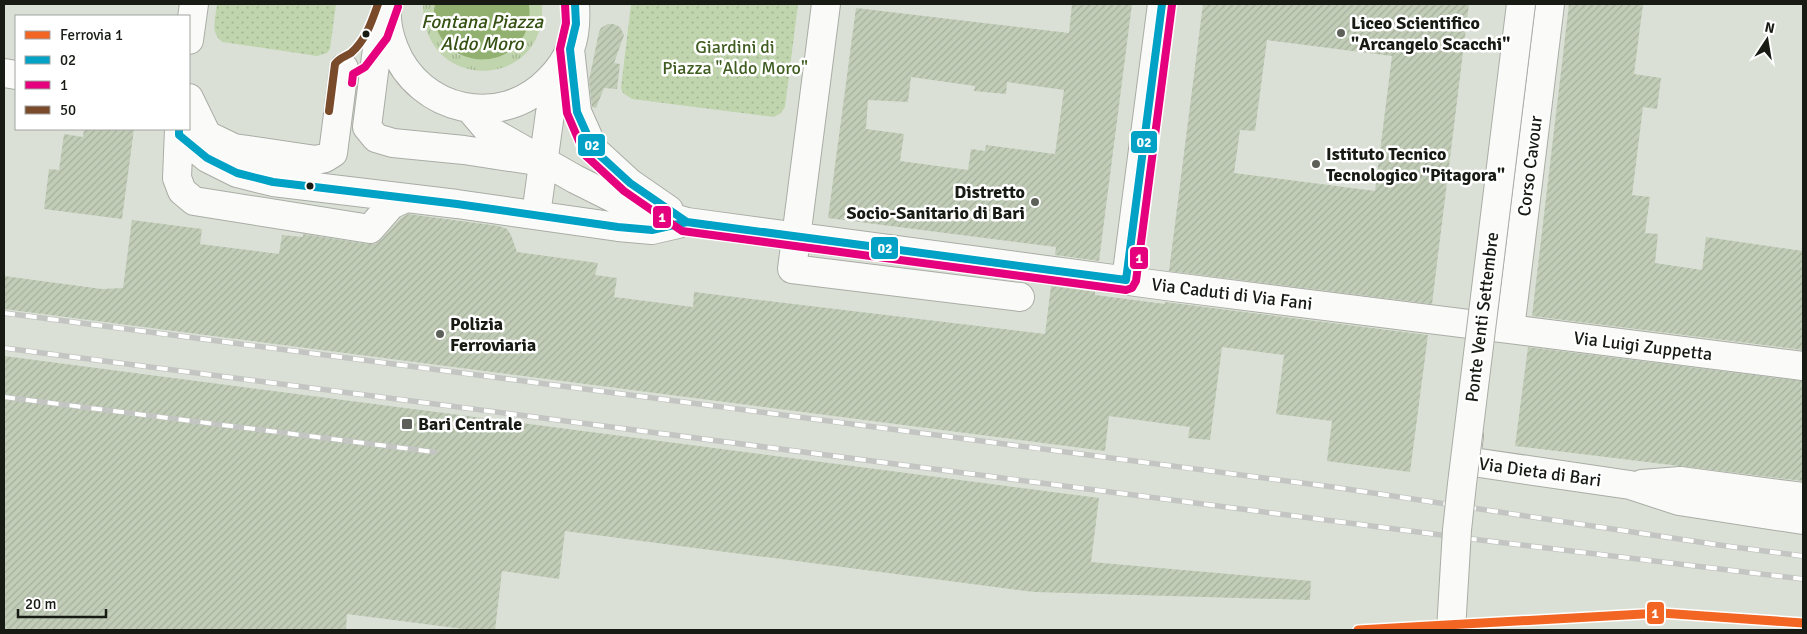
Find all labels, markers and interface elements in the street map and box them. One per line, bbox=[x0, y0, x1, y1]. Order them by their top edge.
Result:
water label: Fontana Piazza Aldo Moro bbox=[421, 10, 544, 56]
place label: Liceo Scientifico "Arcangelo Scacchi" bbox=[1351, 12, 1510, 55]
legend bbox=[15, 15, 190, 130]
north arrow bbox=[1742, 15, 1792, 65]
text: N bbox=[1763, 18, 1776, 37]
text: Ferrovia 1 bbox=[60, 26, 123, 44]
marker: Liceo Scientifico "Arcangelo Scacchi" bbox=[1335, 27, 1347, 39]
unlabelled marker bbox=[361, 29, 371, 39]
park label: Giardini di Piazza "Aldo Moro" bbox=[662, 36, 808, 79]
text: 02 bbox=[60, 51, 76, 69]
text: 1 bbox=[60, 76, 68, 94]
text: 50 bbox=[60, 101, 76, 119]
street label: Corso Cavour bbox=[1513, 114, 1547, 218]
line badge: 02 bbox=[1130, 130, 1158, 154]
line badge: 02 bbox=[577, 133, 606, 157]
text: 02 bbox=[1136, 134, 1152, 151]
text: 02 bbox=[584, 137, 600, 154]
place label: Istituto Tecnico Tecnologico "Pitagora" bbox=[1326, 143, 1505, 186]
marker: Istituto Tecnico Tecnologico "Pitagora" bbox=[1310, 158, 1322, 170]
unlabelled marker bbox=[305, 181, 315, 191]
place label: Distretto Socio-Sanitario di Bari bbox=[847, 181, 1025, 224]
marker: Distretto Socio-Sanitario di Bari bbox=[1029, 196, 1041, 208]
line badge: 1 bbox=[652, 205, 672, 229]
text: 1 bbox=[658, 209, 666, 226]
street label: Ponte Venti Settembre bbox=[1461, 231, 1503, 403]
line badge: 02 bbox=[870, 236, 899, 260]
text: 02 bbox=[877, 240, 893, 257]
line badge: 1 bbox=[1129, 246, 1149, 270]
text: 1 bbox=[1135, 250, 1143, 267]
street label: Via Caduti di Via Fani bbox=[1150, 273, 1314, 315]
place label: Polizia Ferroviaria bbox=[450, 313, 536, 356]
street label: Via Luigi Zuppetta bbox=[1572, 327, 1714, 365]
marker: Polizia Ferroviaria bbox=[434, 328, 446, 340]
place label: Bari Centrale bbox=[418, 413, 522, 435]
marker: Bari Centrale bbox=[400, 417, 414, 431]
street label: Via Dieta di Bari bbox=[1477, 453, 1603, 491]
scale bar bbox=[18, 586, 105, 618]
text: 20 m bbox=[25, 595, 56, 613]
line badge: 1 bbox=[1646, 601, 1665, 625]
text: 1 bbox=[1651, 605, 1659, 622]

